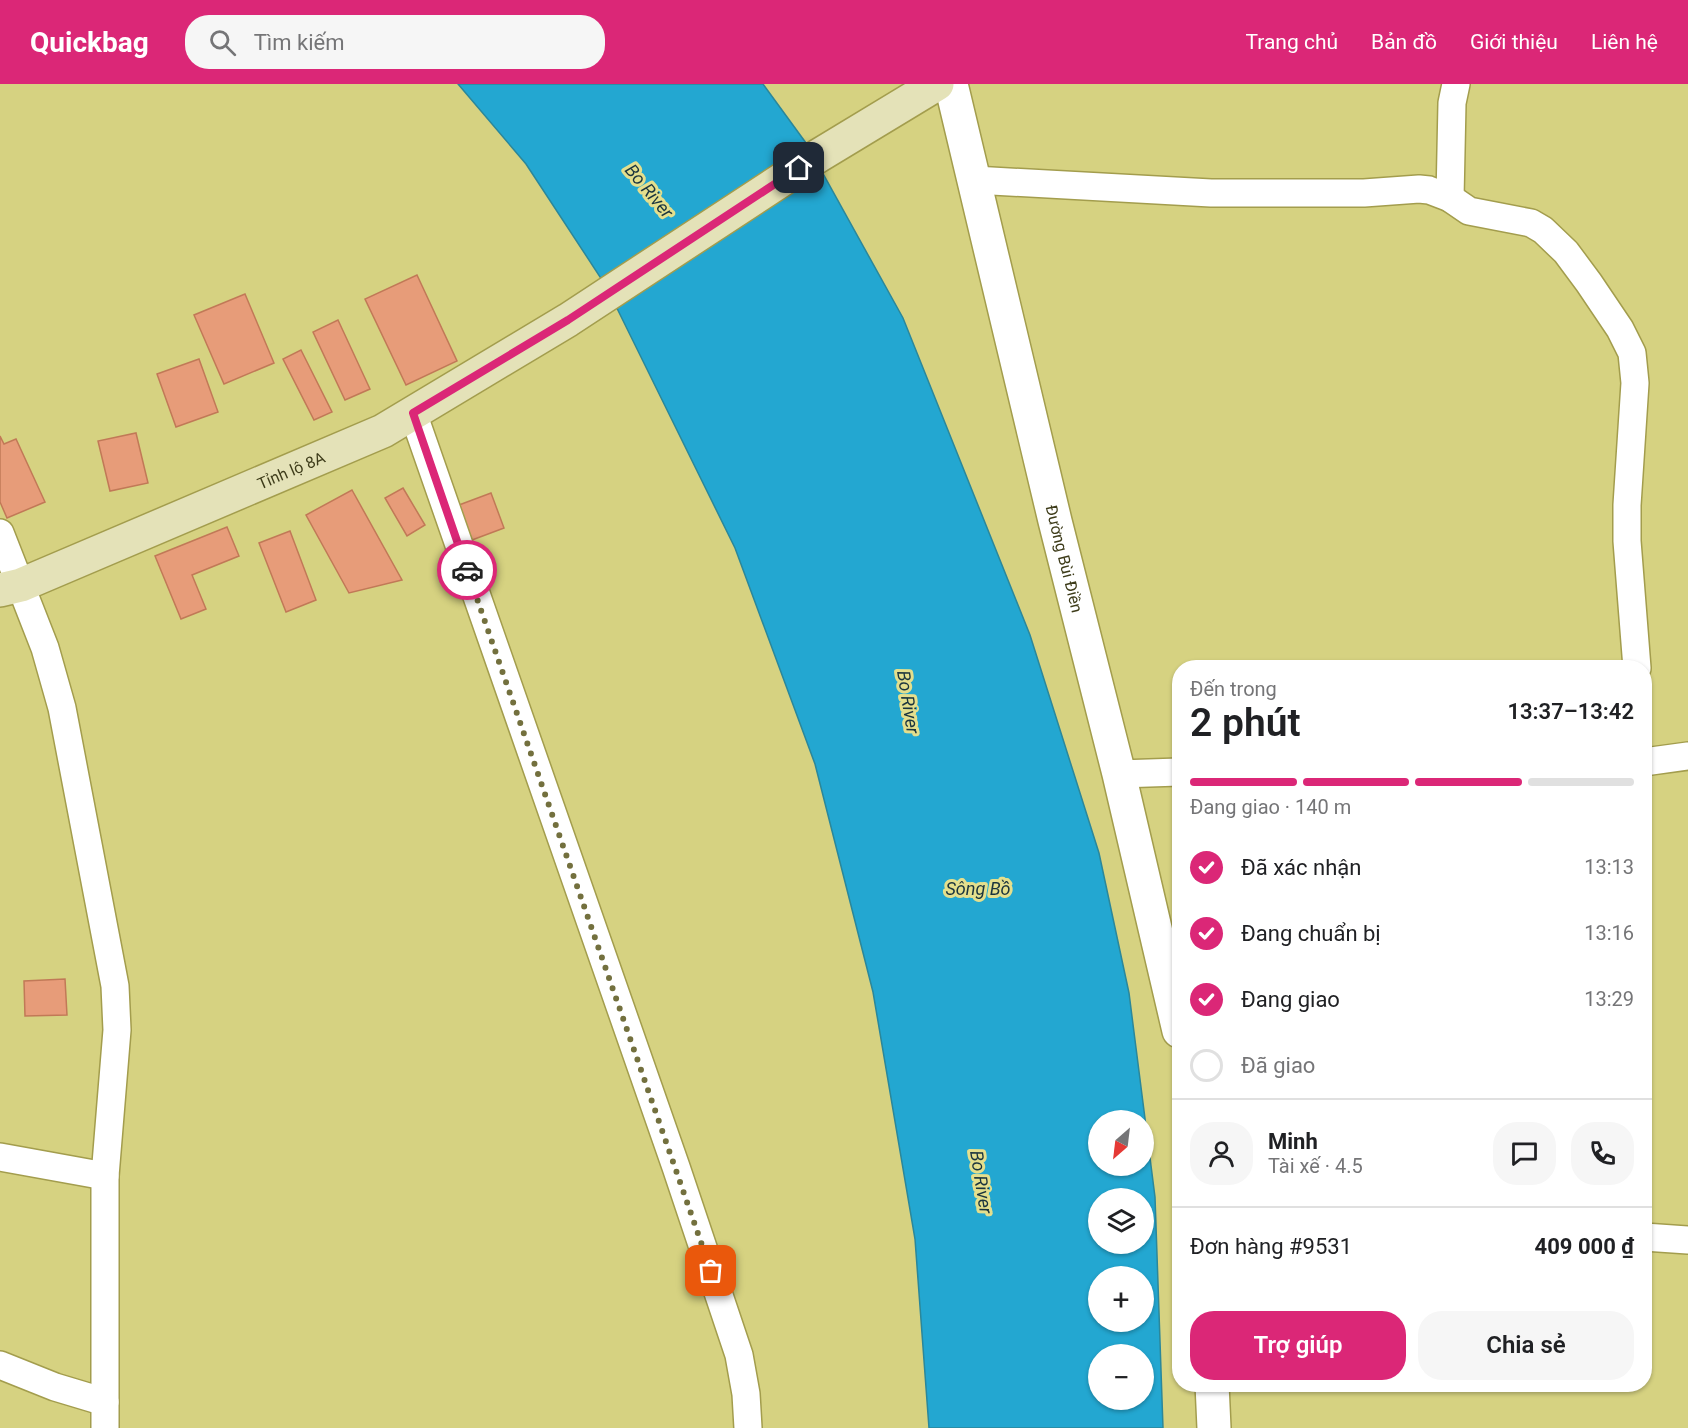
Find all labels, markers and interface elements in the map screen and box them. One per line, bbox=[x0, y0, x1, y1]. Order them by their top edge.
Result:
search box bbox=[185, 15, 605, 69]
text: Quickbag bbox=[30, 26, 149, 59]
icon: search bbox=[206, 26, 239, 59]
text: Tìm kiếm bbox=[254, 30, 344, 55]
text: Trang chủ bbox=[1245, 30, 1338, 54]
text: Bản đồ bbox=[1371, 30, 1437, 54]
text: Giới thiệu bbox=[1470, 30, 1558, 54]
text: Liên hệ bbox=[1591, 30, 1658, 54]
pin bbox=[773, 142, 824, 193]
icon: home bbox=[782, 151, 815, 184]
water label: Bo River bbox=[621, 159, 679, 223]
street label: Tỉnh lộ 8A bbox=[255, 448, 328, 493]
street label: Đường Bùi Điền bbox=[1041, 503, 1087, 614]
courier bbox=[437, 540, 497, 600]
icon: car bbox=[451, 554, 484, 587]
water label: Bo River bbox=[893, 669, 924, 736]
text: Đến trong bbox=[1190, 677, 1277, 701]
text: 13:37–13:42 bbox=[1507, 699, 1634, 724]
text: 2 phút bbox=[1190, 700, 1301, 746]
text: Đang giao · 140 m bbox=[1190, 795, 1351, 819]
icon: check bbox=[1190, 851, 1223, 884]
text: Đã xác nhận bbox=[1241, 855, 1361, 880]
text: 13:13 bbox=[1584, 855, 1634, 879]
water label: Sông Bồ bbox=[945, 878, 1011, 899]
icon: check bbox=[1190, 917, 1223, 950]
text: Đang chuẩn bị bbox=[1241, 921, 1381, 946]
text: 13:16 bbox=[1584, 921, 1634, 945]
icon: check bbox=[1190, 983, 1223, 1016]
text: Đang giao bbox=[1241, 987, 1340, 1012]
text: 13:29 bbox=[1584, 987, 1634, 1011]
text: Đã giao bbox=[1241, 1053, 1315, 1078]
north arrow bbox=[1088, 1110, 1154, 1176]
map controls bbox=[1088, 1110, 1154, 1410]
button: person bbox=[1190, 1122, 1253, 1185]
button: chat bbox=[1493, 1122, 1556, 1185]
button: phone bbox=[1571, 1122, 1634, 1185]
text: Minh bbox=[1268, 1129, 1318, 1154]
water label: Bo River bbox=[966, 1149, 997, 1216]
text: Tài xế · 4.5 bbox=[1268, 1154, 1363, 1178]
button: layers bbox=[1088, 1188, 1154, 1254]
text: Đơn hàng #9531 bbox=[1190, 1234, 1352, 1259]
text: 409 000 ₫ bbox=[1535, 1234, 1634, 1259]
pin bbox=[685, 1245, 736, 1296]
icon: bag bbox=[694, 1254, 727, 1287]
button: + bbox=[1088, 1266, 1154, 1332]
button: Trợ giúp bbox=[1190, 1311, 1406, 1380]
button: Chia sẻ bbox=[1418, 1311, 1634, 1380]
button: − bbox=[1088, 1344, 1154, 1410]

